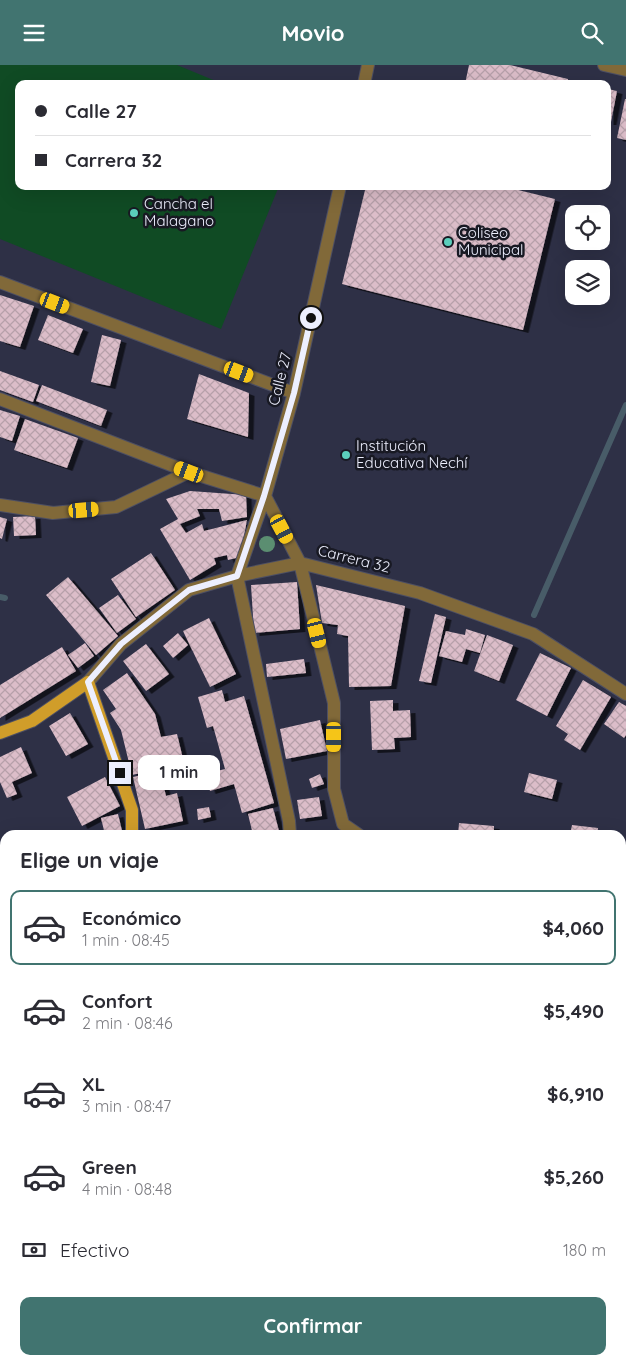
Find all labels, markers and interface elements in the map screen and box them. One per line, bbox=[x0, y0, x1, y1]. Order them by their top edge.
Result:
icon: menu bbox=[20, 19, 48, 47]
text: Movio bbox=[282, 19, 344, 47]
icon: search bbox=[578, 19, 606, 47]
text: Calle 27 bbox=[65, 99, 137, 123]
text: Carrera 32 bbox=[65, 148, 162, 172]
place label: Cancha el Malagano bbox=[144, 194, 214, 230]
map controls bbox=[565, 205, 610, 305]
button: locate bbox=[565, 205, 610, 250]
marker: Cancha el Malagano bbox=[128, 207, 140, 219]
place label: Coliseo Municipal bbox=[458, 223, 523, 259]
marker: Coliseo Municipal bbox=[442, 236, 454, 248]
button: layers bbox=[565, 260, 610, 305]
car bbox=[38, 291, 71, 315]
route start bbox=[300, 307, 322, 329]
street label: Calle 27 bbox=[264, 350, 295, 407]
car bbox=[222, 360, 255, 384]
place label: Institución Educativa Nechí bbox=[356, 436, 468, 472]
marker: Institución Educativa Nechí bbox=[340, 449, 352, 461]
car bbox=[172, 460, 205, 484]
car bbox=[68, 501, 99, 519]
car bbox=[268, 512, 295, 546]
street label: Carrera 32 bbox=[316, 540, 392, 577]
car bbox=[306, 617, 327, 649]
car bbox=[326, 722, 341, 752]
callout: 1 min bbox=[138, 755, 220, 791]
route end bbox=[109, 762, 131, 784]
text: 1 min bbox=[160, 762, 198, 782]
text: Elige un viaje bbox=[20, 846, 159, 874]
icon: car bbox=[22, 905, 67, 950]
text: Económico bbox=[82, 906, 181, 930]
text: $4,060 bbox=[542, 916, 604, 940]
text: 1 min · 08:45 bbox=[82, 930, 170, 950]
icon: car bbox=[22, 988, 67, 1033]
text: Confort bbox=[82, 989, 153, 1013]
text: $5,490 bbox=[543, 999, 604, 1023]
text: 2 min · 08:46 bbox=[82, 1013, 173, 1033]
icon: car bbox=[22, 1071, 67, 1116]
text: XL bbox=[82, 1072, 105, 1096]
text: $6,910 bbox=[547, 1082, 604, 1106]
text: 3 min · 08:47 bbox=[82, 1096, 171, 1116]
icon: car bbox=[22, 1154, 67, 1199]
text: Green bbox=[82, 1155, 137, 1179]
text: $5,260 bbox=[544, 1165, 604, 1189]
text: 4 min · 08:48 bbox=[82, 1179, 172, 1199]
icon: cash bbox=[20, 1236, 48, 1264]
text: Efectivo bbox=[60, 1238, 129, 1262]
text: 180 m bbox=[563, 1240, 606, 1260]
button: Confirmar bbox=[20, 1297, 606, 1355]

